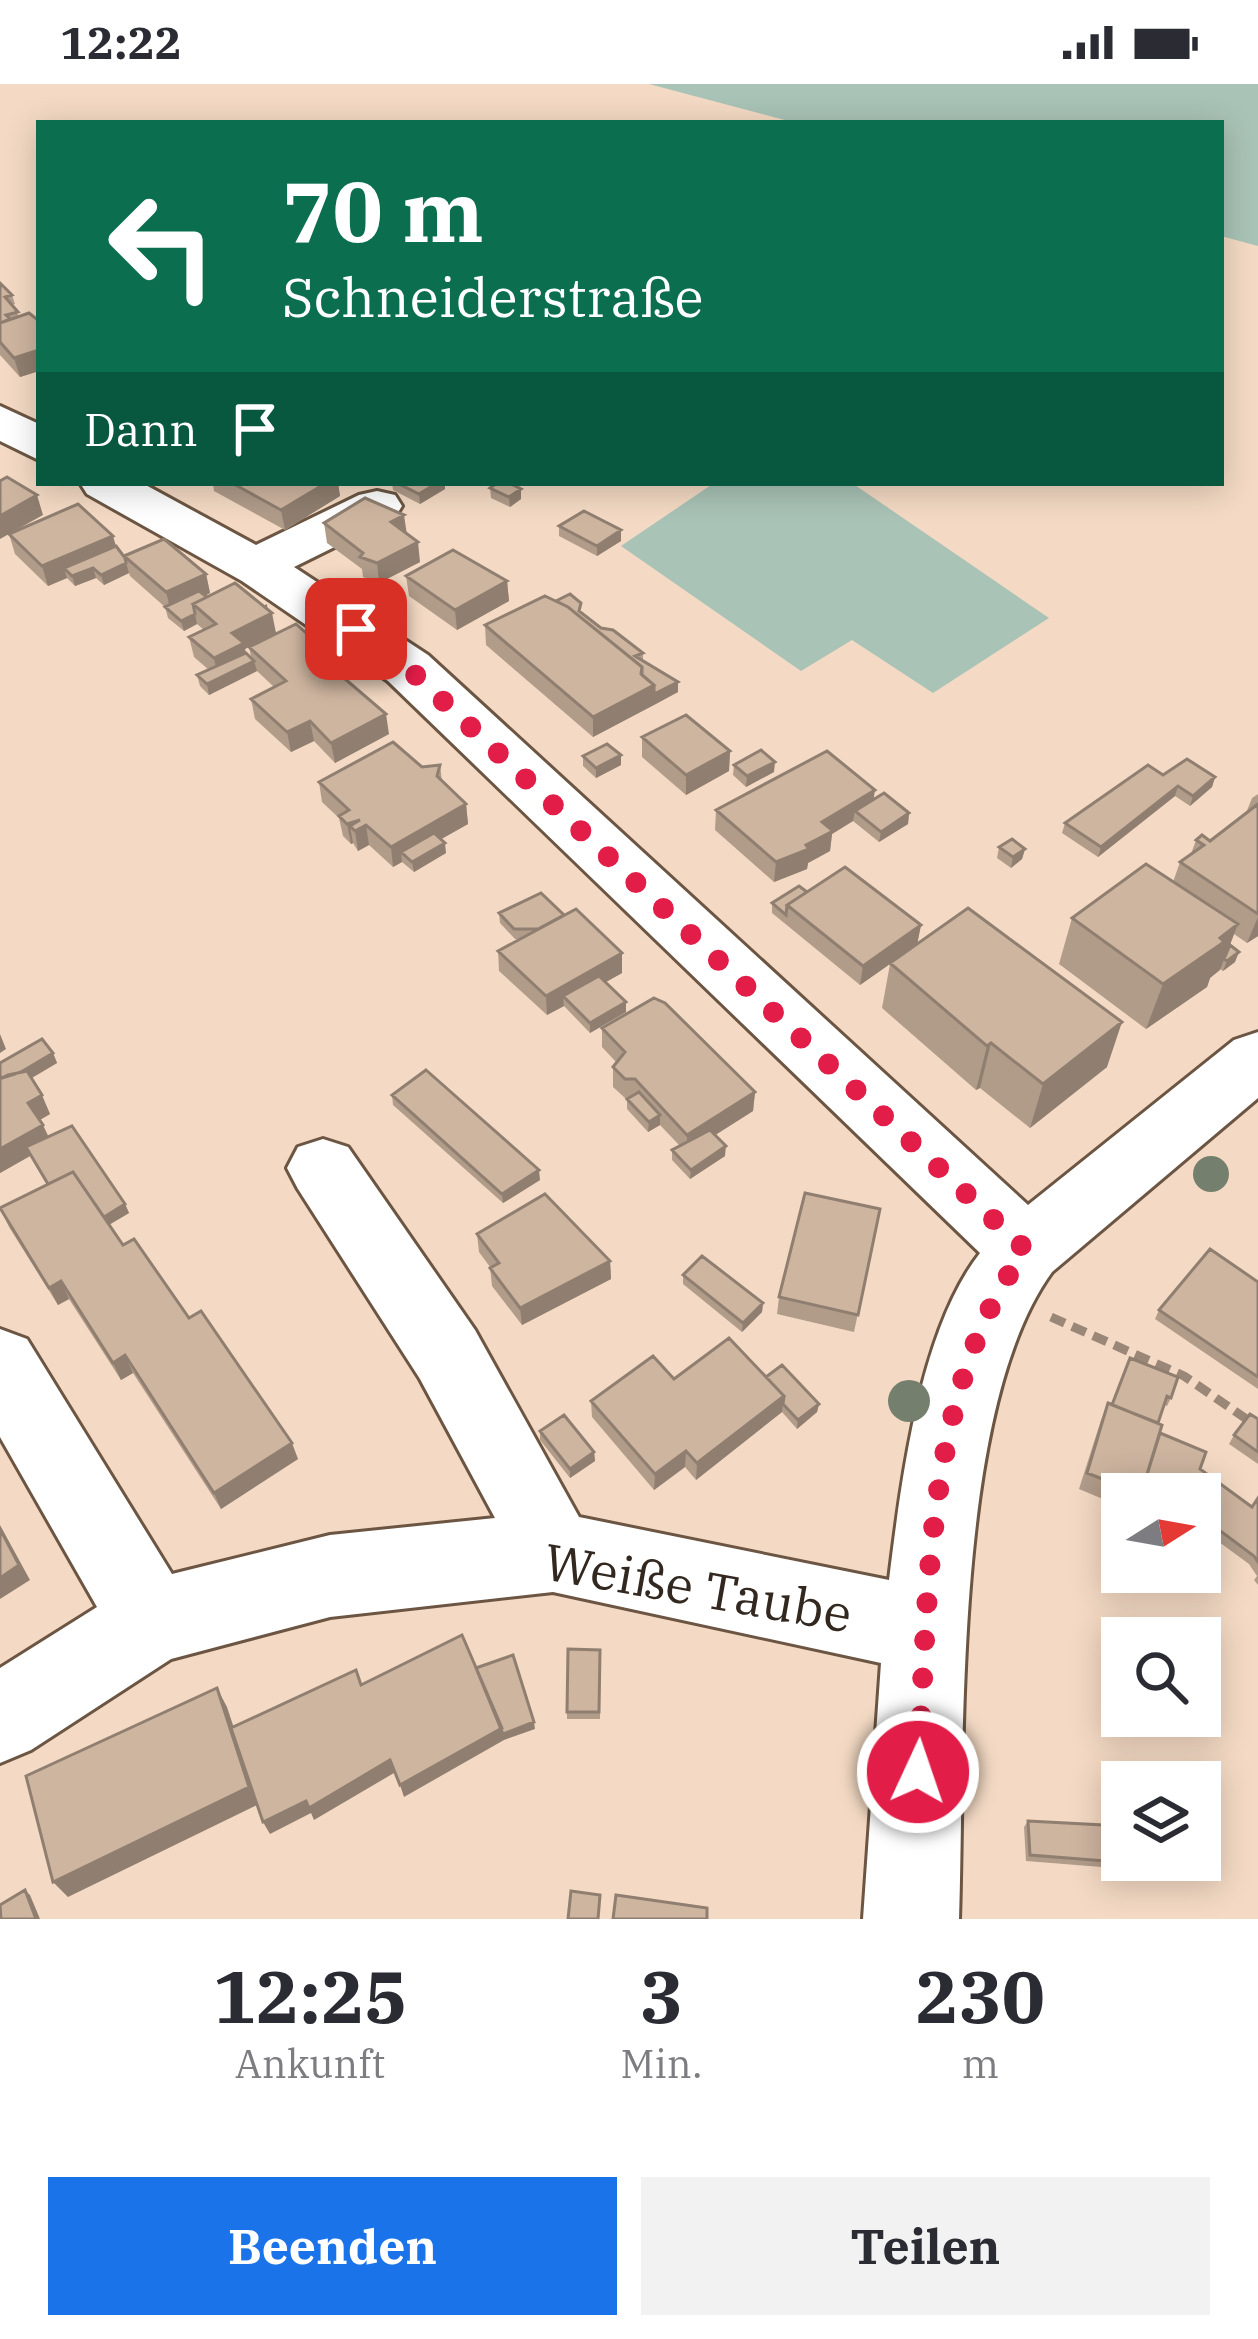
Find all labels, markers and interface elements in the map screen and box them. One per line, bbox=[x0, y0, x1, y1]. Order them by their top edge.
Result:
text: 12:22 bbox=[60, 13, 182, 71]
text: 70 m bbox=[282, 156, 484, 265]
icon: left bbox=[84, 168, 240, 324]
text: Schneiderstraße bbox=[282, 262, 703, 332]
icon: arrive bbox=[222, 396, 288, 462]
text: Dann bbox=[84, 400, 198, 458]
pin bbox=[305, 578, 407, 680]
icon: arrive bbox=[323, 596, 389, 662]
north arrow bbox=[1101, 1473, 1221, 1593]
map controls bbox=[1101, 1473, 1221, 1881]
street label: Weiße Taube bbox=[539, 1527, 857, 1647]
button: search bbox=[1101, 1617, 1221, 1737]
position arrow bbox=[855, 1709, 981, 1835]
button: layers bbox=[1101, 1761, 1221, 1881]
text: 12:25 bbox=[213, 1949, 408, 2043]
text: 3 bbox=[640, 1949, 683, 2043]
text: 230 bbox=[915, 1949, 1045, 2043]
text: Ankunft bbox=[235, 2038, 385, 2089]
text: Min. bbox=[620, 2038, 703, 2089]
text: m bbox=[962, 2038, 999, 2089]
button: Beenden bbox=[48, 2177, 617, 2315]
button: Teilen bbox=[641, 2177, 1210, 2315]

